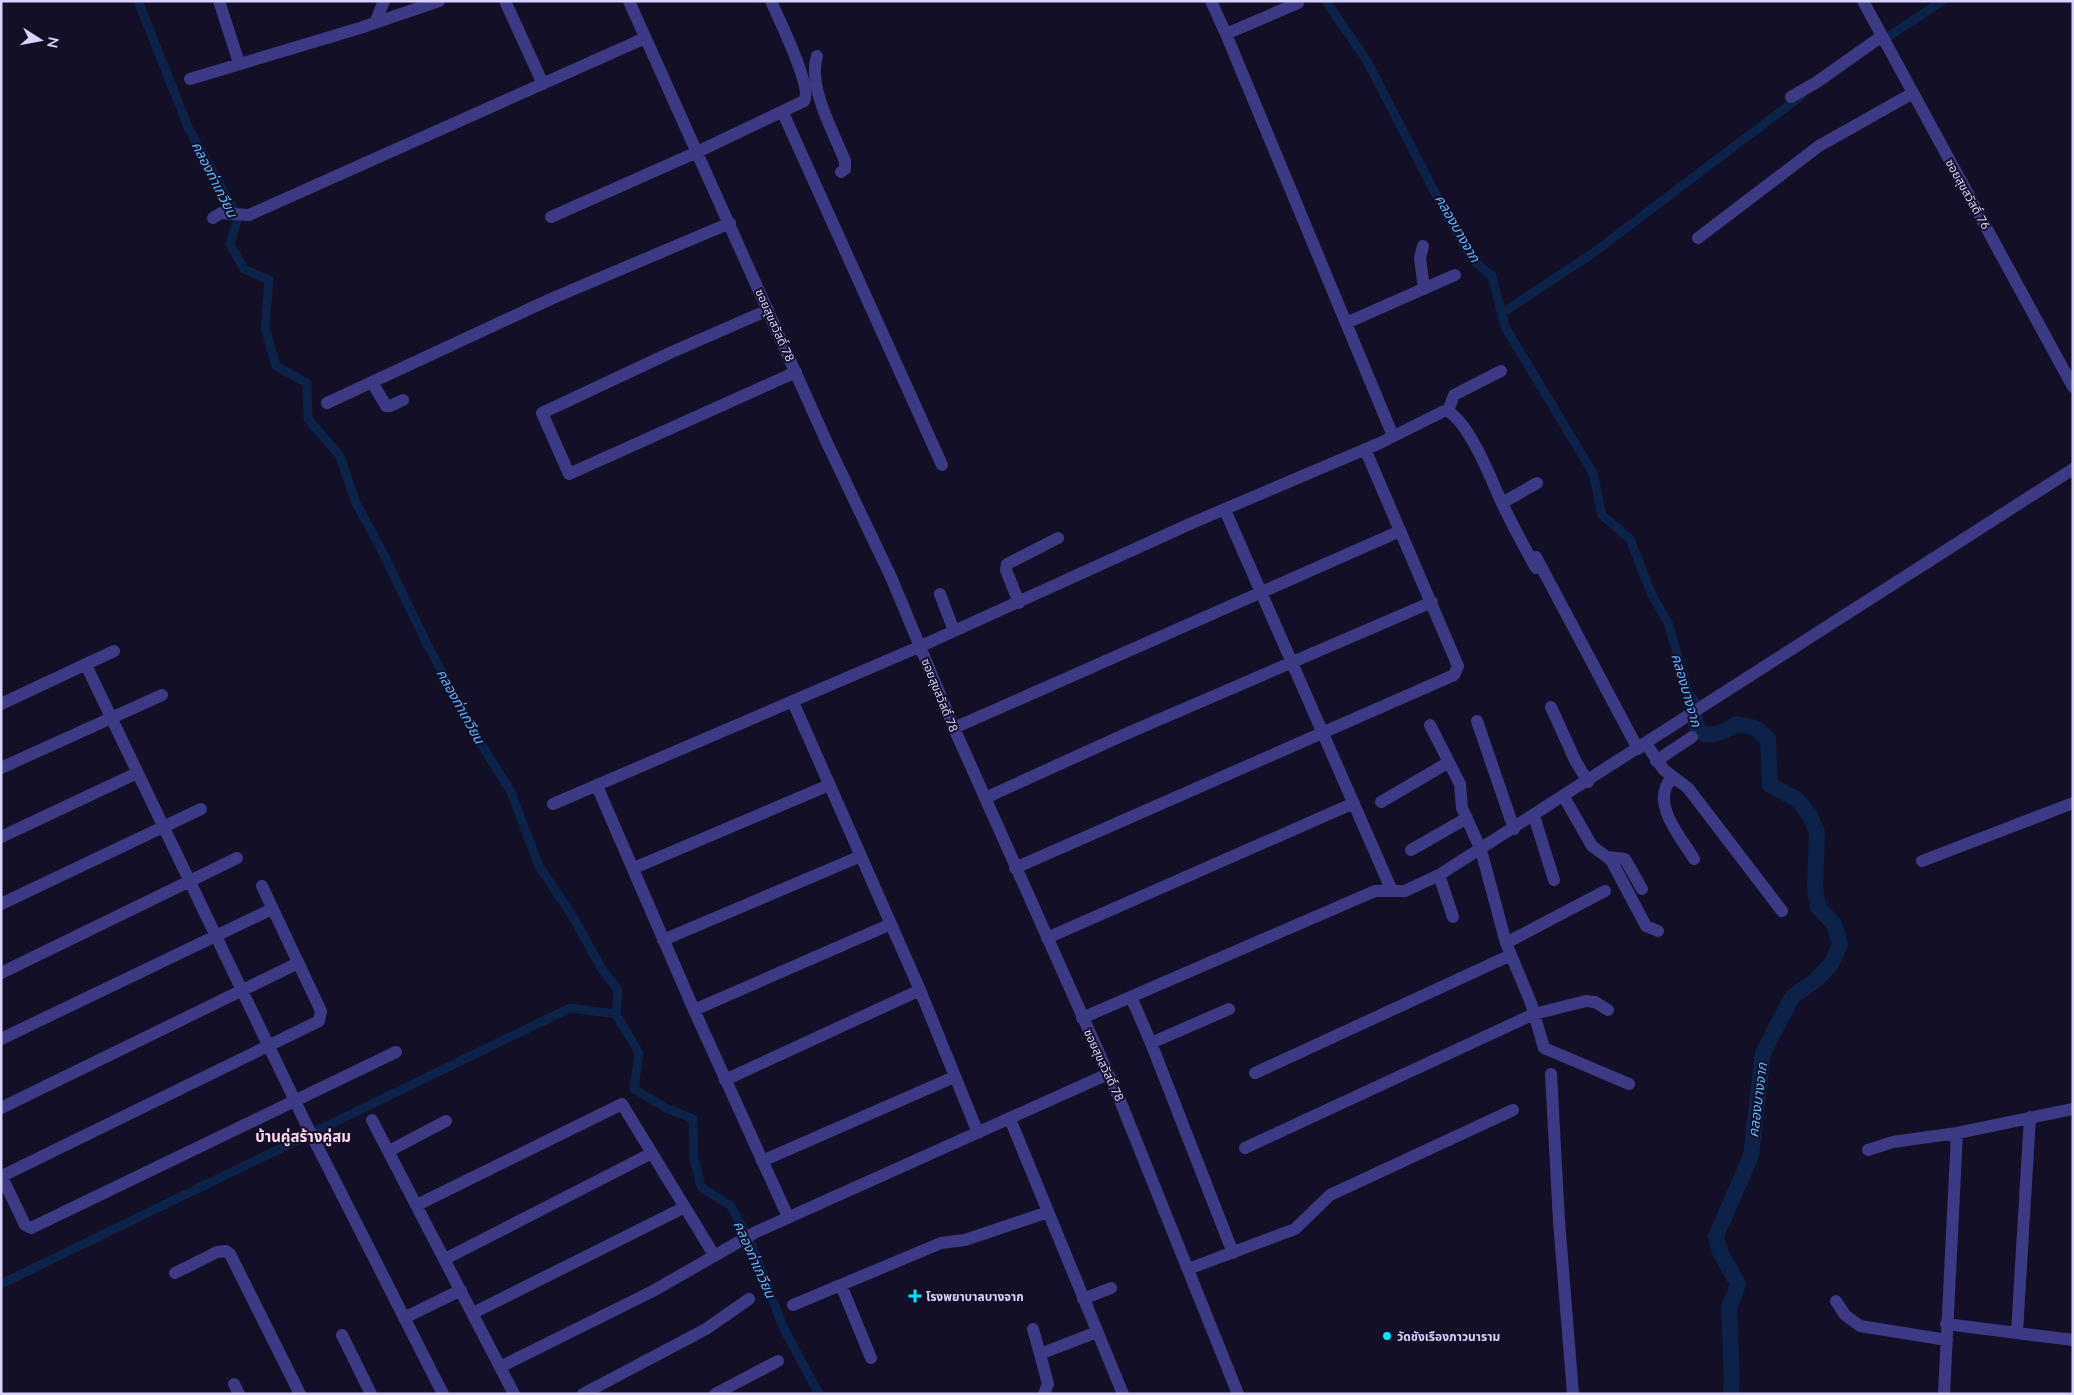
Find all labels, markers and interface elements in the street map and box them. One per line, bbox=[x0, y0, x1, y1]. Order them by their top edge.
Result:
north arrow bbox=[15, 15, 65, 65]
text: N bbox=[44, 36, 63, 49]
water label: คลองท่าเกวียน bbox=[189, 138, 242, 221]
street label: ซอยสุขสวัสดิ์ 76 bbox=[1942, 156, 1994, 232]
water label: คลองบางจาก bbox=[1432, 191, 1484, 265]
street label: ซอยสุขสวัสดิ์ 78 bbox=[752, 286, 798, 364]
water label: คลองบางจาก bbox=[1668, 651, 1706, 729]
street label: ซอยสุขสวัสดิ์ 78 bbox=[918, 656, 962, 734]
water label: คลองท่าเกวียน bbox=[434, 666, 489, 748]
street label: ซอยสุขสวัสดิ์ 78 bbox=[1081, 1026, 1127, 1104]
water label: คลองบางจาก bbox=[1744, 1061, 1770, 1138]
district label: บ้านคู่สร้างคู่สม bbox=[255, 1127, 351, 1147]
water label: คลองท่าเกวียน bbox=[730, 1218, 780, 1302]
marker: โรงพยาบาลบางจาก bbox=[908, 1289, 922, 1303]
place label: โรงพยาบาลบางจาก bbox=[926, 1289, 1024, 1304]
place label: วัดชังเรืองภาวนาราม bbox=[1397, 1329, 1500, 1344]
marker: วัดชังเรืองภาวนาราม bbox=[1381, 1330, 1393, 1342]

